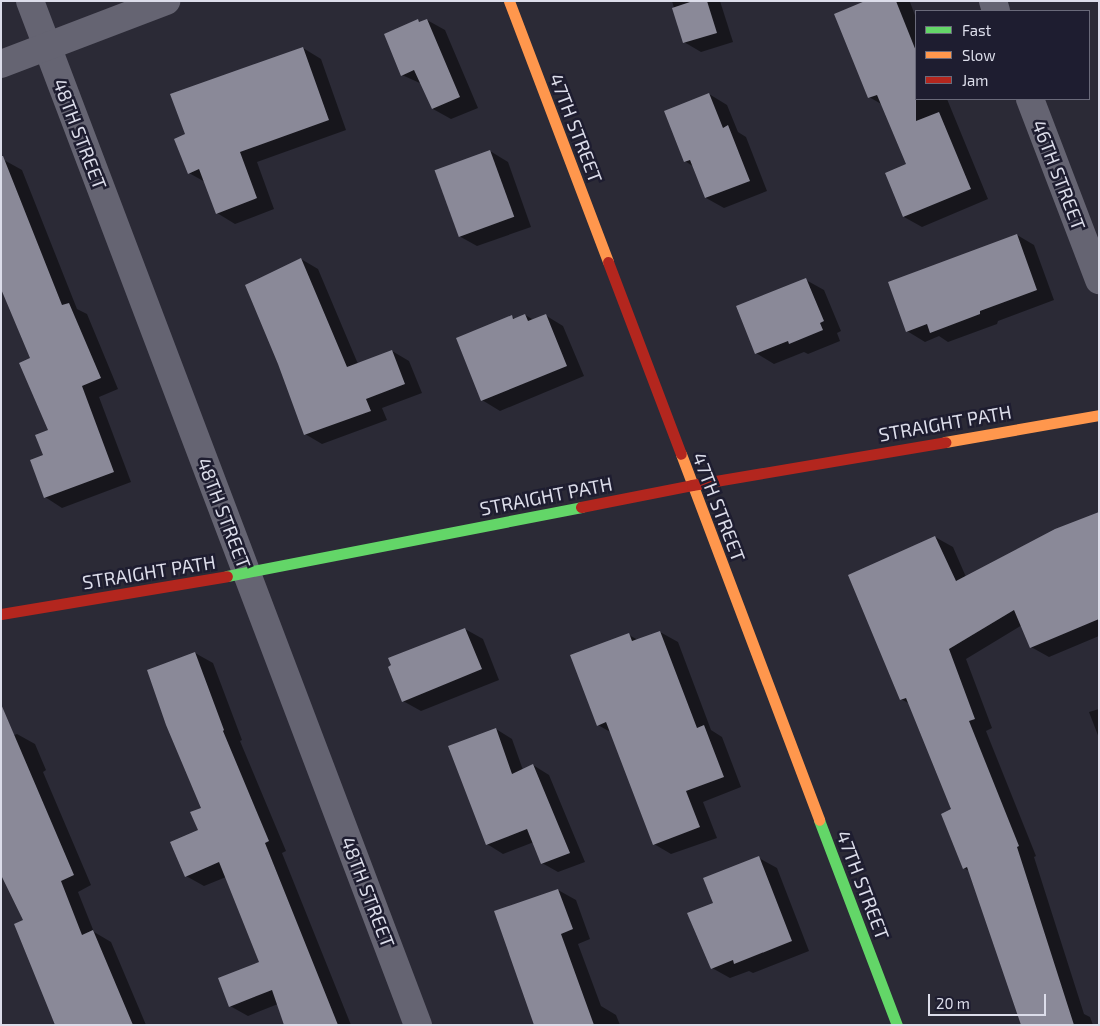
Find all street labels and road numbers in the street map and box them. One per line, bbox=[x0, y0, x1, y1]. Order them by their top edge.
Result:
street label: 47TH STREET bbox=[545, 70, 607, 186]
street label: 48TH STREET bbox=[48, 75, 112, 193]
street label: 46TH STREET bbox=[1028, 117, 1090, 233]
street label: STRAIGHT PATH bbox=[876, 400, 1014, 446]
street label: 47TH STREET bbox=[688, 449, 750, 565]
street label: 48TH STREET bbox=[192, 454, 256, 572]
street label: STRAIGHT PATH bbox=[478, 472, 614, 520]
street label: STRAIGHT PATH bbox=[80, 550, 218, 594]
street label: 47TH STREET bbox=[832, 827, 894, 943]
street label: 48TH STREET bbox=[336, 833, 400, 951]

